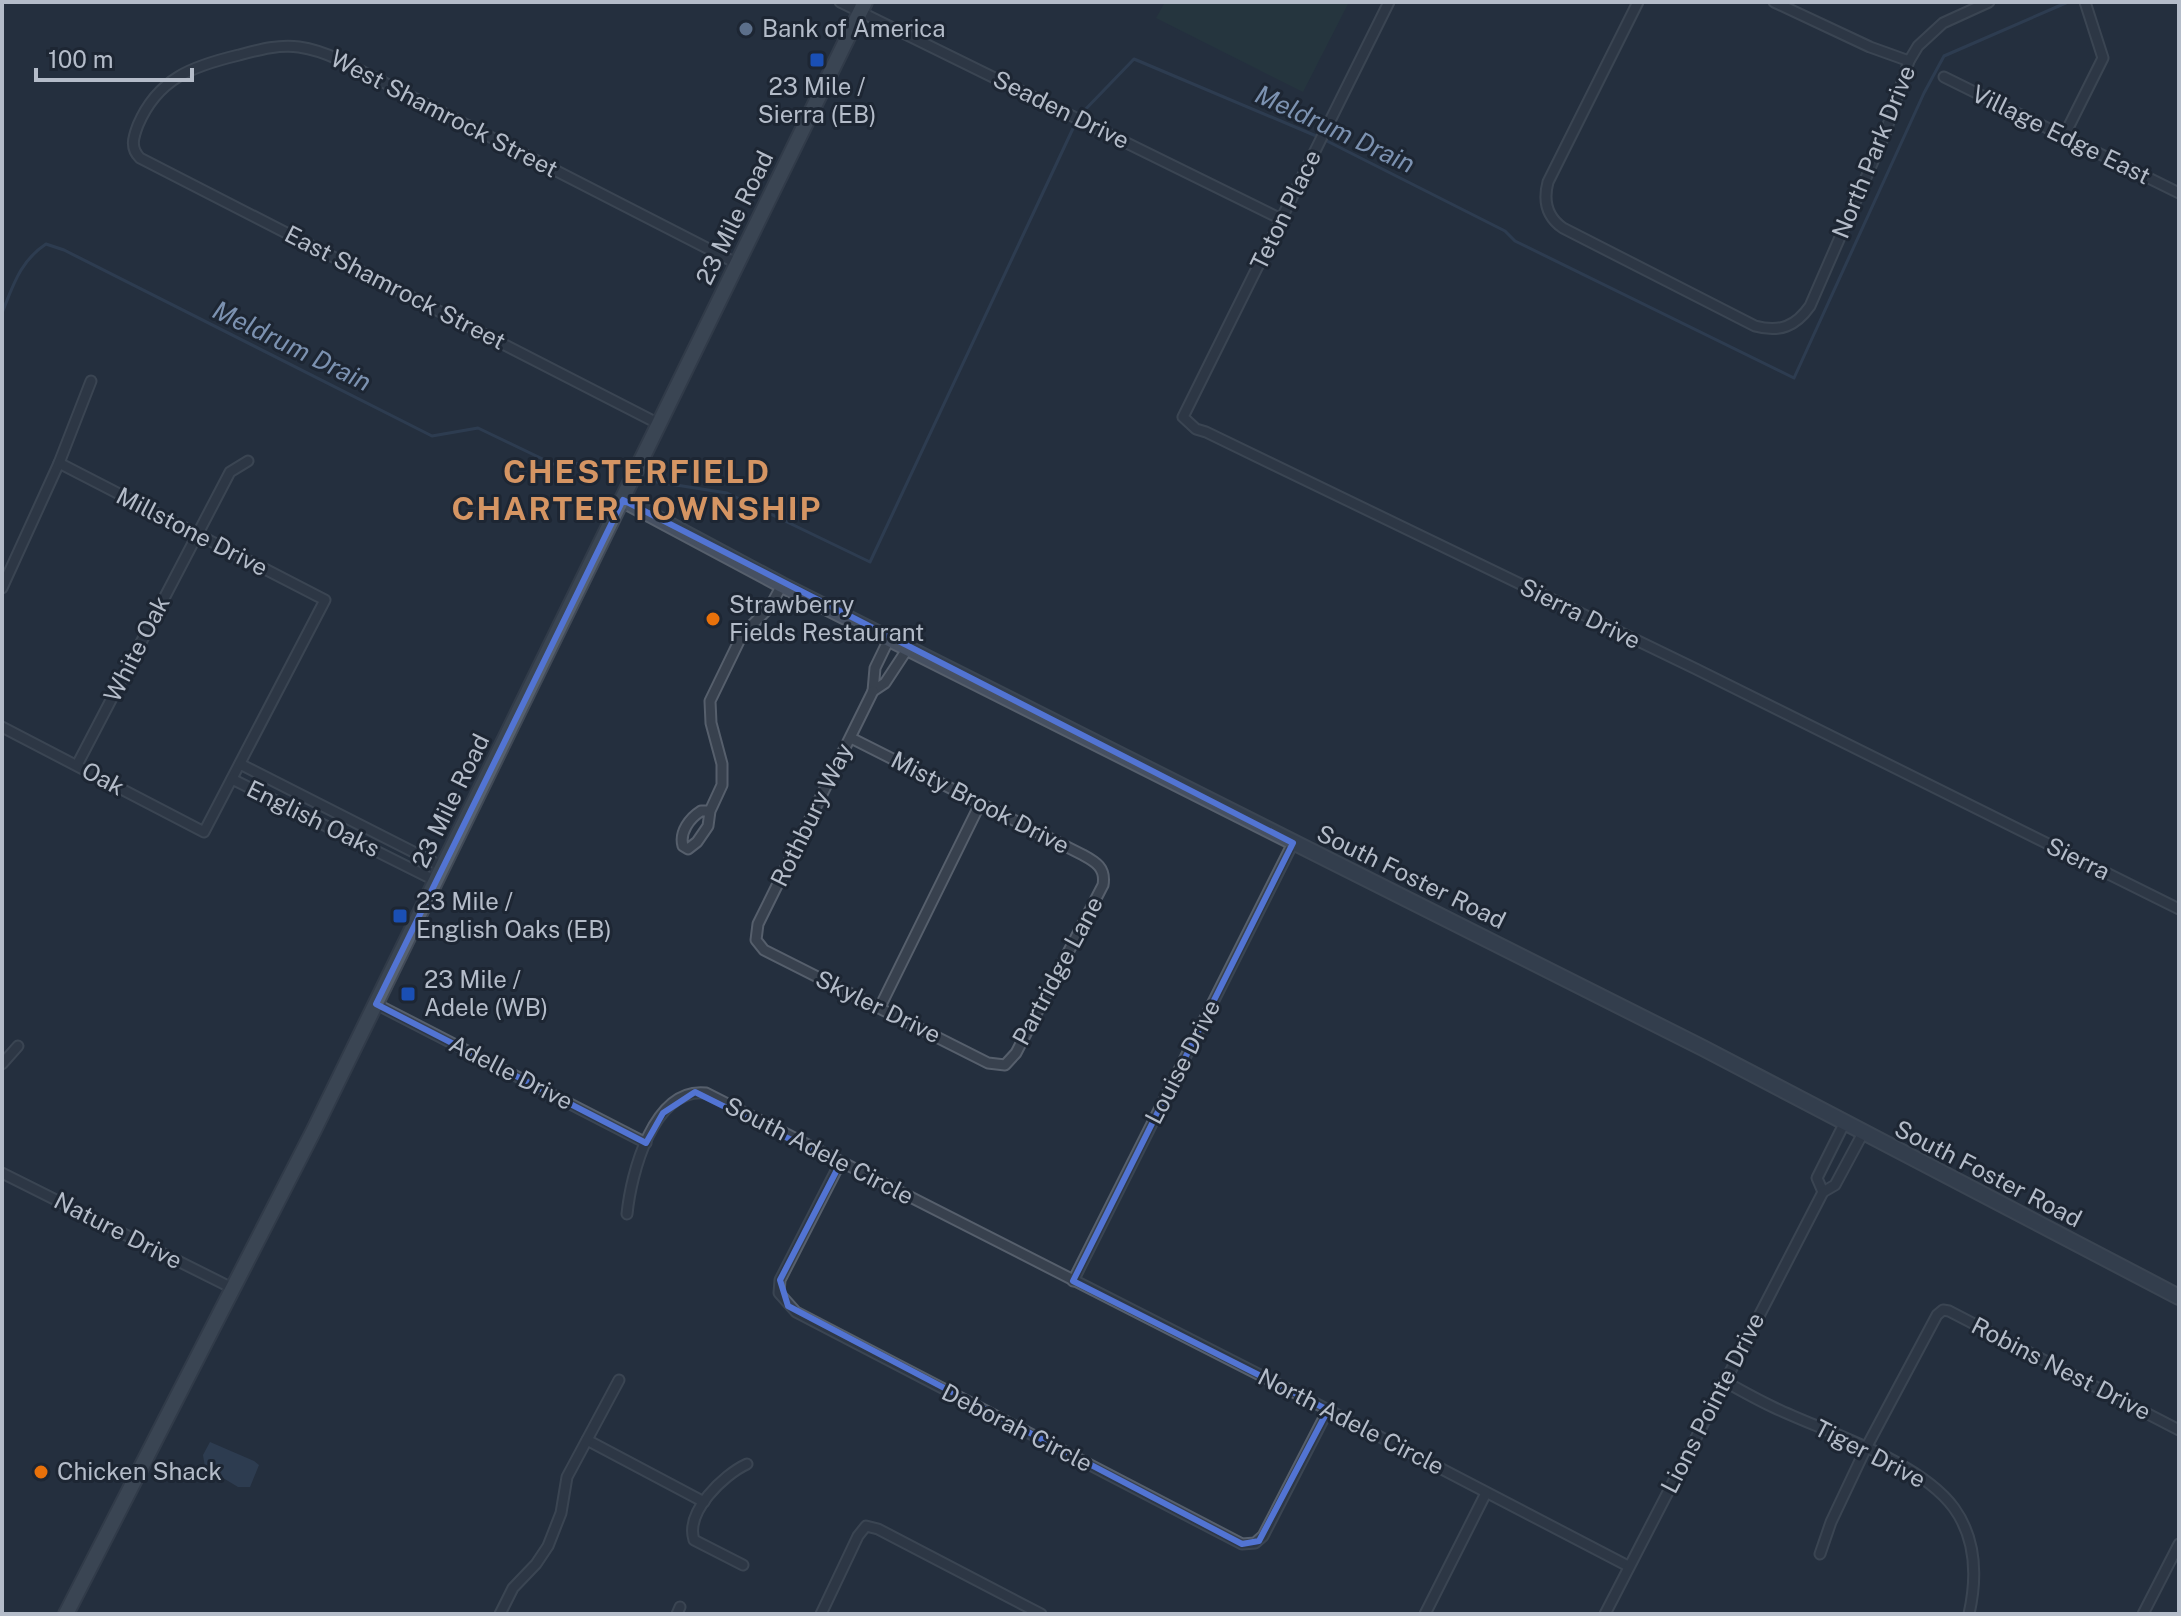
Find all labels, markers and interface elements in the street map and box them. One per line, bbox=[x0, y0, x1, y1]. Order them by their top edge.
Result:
place label: Bank of America bbox=[762, 14, 946, 42]
marker: Bank of America bbox=[737, 20, 755, 38]
scale bar bbox=[36, 32, 192, 82]
street label: West Shamrock Street bbox=[326, 44, 563, 183]
text: 100 m bbox=[48, 45, 114, 73]
marker: 23 Mile / Sierra (EB) bbox=[808, 51, 826, 69]
street label: North Park Drive bbox=[1826, 61, 1921, 242]
street label: Seaden Drive bbox=[989, 64, 1134, 154]
place label: 23 Mile / Sierra (EB) bbox=[758, 72, 876, 128]
water label: Meldrum Drain bbox=[1250, 78, 1420, 179]
street label: Village Edge East bbox=[1968, 79, 2155, 189]
street label: Teton Place bbox=[1244, 145, 1326, 274]
street label: 23 Mile Road bbox=[690, 146, 779, 289]
street label: East Shamrock Street bbox=[280, 219, 510, 355]
water label: Meldrum Drain bbox=[208, 294, 377, 397]
district label: CHESTERFIELD CHARTER TOWNSHIP bbox=[452, 453, 822, 527]
street label: Millstone Drive bbox=[112, 481, 273, 581]
street label: Sierra Drive bbox=[1516, 572, 1645, 654]
place label: Strawberry Fields Restaurant bbox=[729, 590, 924, 646]
street label: White Oak bbox=[98, 591, 175, 706]
marker: Strawberry Fields Restaurant bbox=[704, 610, 722, 628]
street label: 23 Mile Road bbox=[406, 729, 495, 872]
street label: Rothbury Way bbox=[764, 738, 858, 891]
street label: Misty Brook Drive bbox=[887, 745, 1074, 859]
street label: Oak bbox=[77, 755, 130, 801]
street label: English Oaks bbox=[242, 774, 384, 862]
street label: South Foster Road bbox=[1313, 818, 1510, 934]
street label: Sierra bbox=[2042, 831, 2115, 885]
place label: 23 Mile / English Oaks (EB) bbox=[416, 887, 612, 943]
street label: Partridge Lane bbox=[1006, 891, 1108, 1050]
marker: 23 Mile / English Oaks (EB) bbox=[391, 907, 409, 925]
street label: Skyler Drive bbox=[811, 964, 946, 1048]
place label: 23 Mile / Adele (WB) bbox=[424, 965, 548, 1021]
marker: 23 Mile / Adele (WB) bbox=[399, 985, 417, 1003]
street label: Louise Drive bbox=[1139, 995, 1225, 1128]
street label: Adelle Drive bbox=[445, 1029, 578, 1115]
street label: South Adele Circle bbox=[720, 1090, 919, 1210]
street label: South Foster Road bbox=[1890, 1114, 2087, 1232]
street label: Nature Drive bbox=[50, 1186, 187, 1274]
street label: Lions Pointe Drive bbox=[1655, 1308, 1770, 1497]
street label: Robins Nest Drive bbox=[1967, 1311, 2156, 1425]
street label: North Adele Circle bbox=[1254, 1362, 1449, 1480]
street label: Deborah Circle bbox=[938, 1377, 1097, 1477]
street label: Tiger Drive bbox=[1810, 1413, 1931, 1493]
place label: Chicken Shack bbox=[57, 1457, 222, 1485]
marker: Chicken Shack bbox=[32, 1463, 50, 1481]

